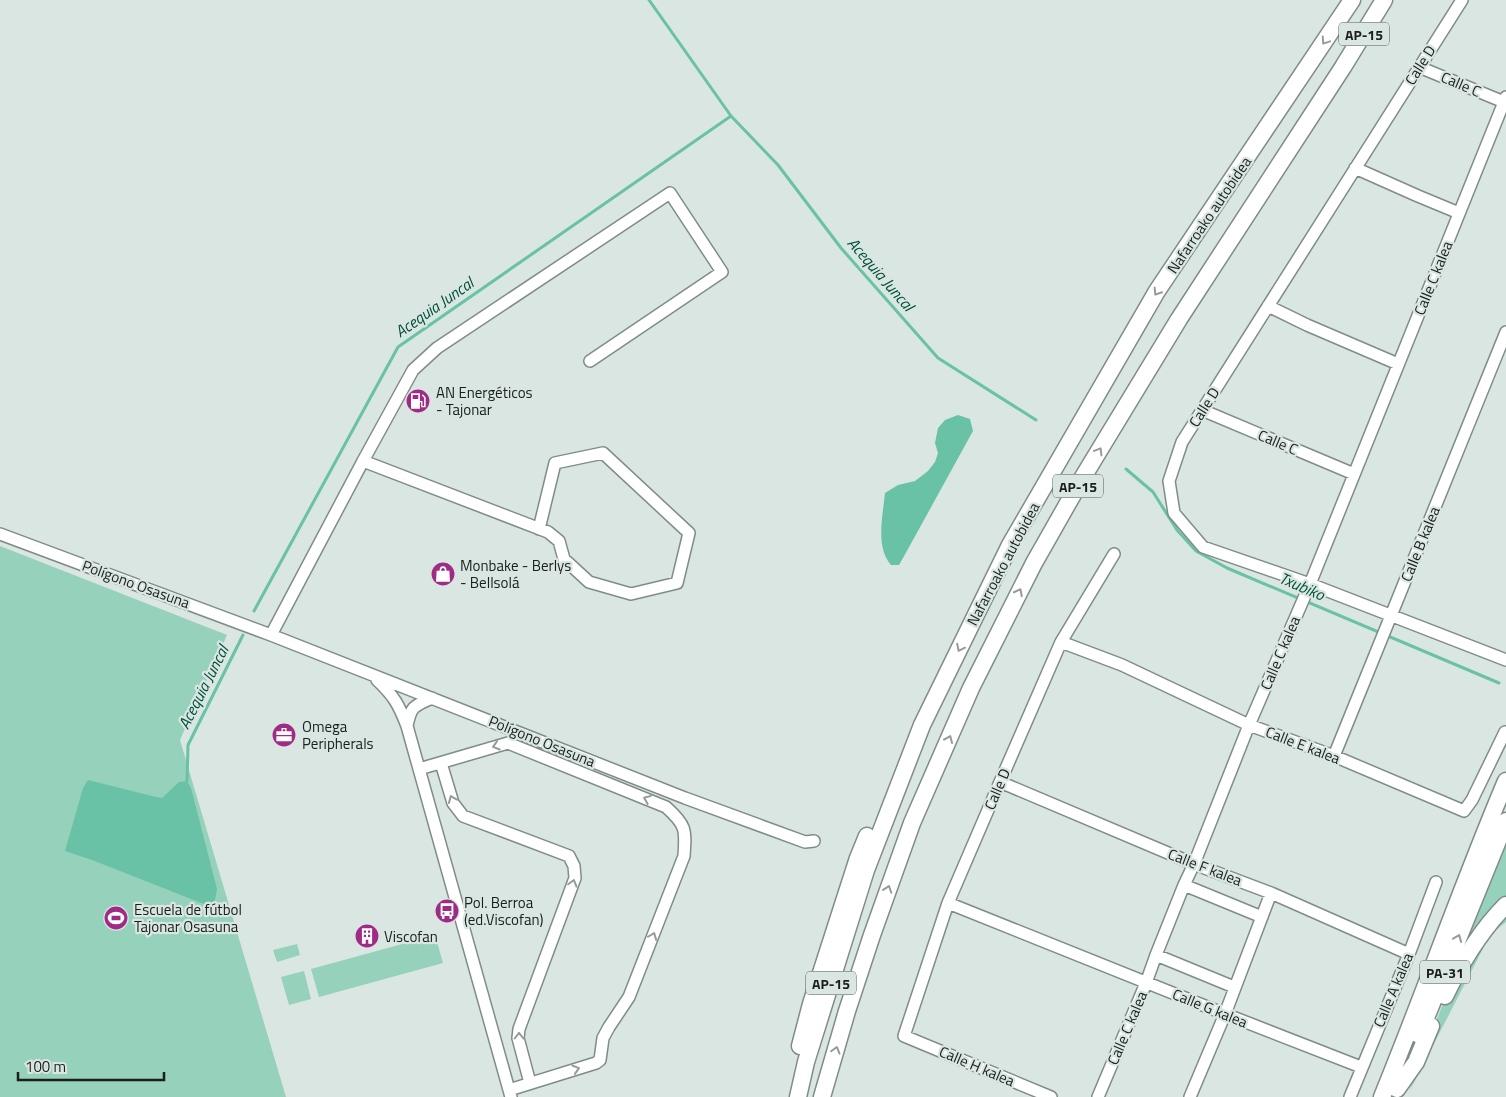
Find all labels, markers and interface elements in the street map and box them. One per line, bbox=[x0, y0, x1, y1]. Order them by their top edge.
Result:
road number: AP-15 bbox=[1339, 22, 1389, 46]
one-way arrow bbox=[1322, 35, 1331, 44]
street label: Calle D bbox=[1399, 41, 1441, 89]
street label: Calle C bbox=[1437, 65, 1485, 103]
street label: Nafarroako autobidea bbox=[1161, 151, 1257, 278]
water label: Acequia Juncal bbox=[842, 232, 921, 317]
street label: Calle C kalea bbox=[1408, 237, 1458, 319]
water label: Acequia Juncal bbox=[390, 270, 480, 343]
one-way arrow bbox=[1154, 287, 1164, 296]
place label: AN Energéticos - Tajonar bbox=[436, 381, 533, 421]
street label: Calle D bbox=[1183, 383, 1225, 431]
fuel station icon: AN Energéticos - Tajonar bbox=[405, 388, 431, 414]
street label: Calle C bbox=[1254, 423, 1302, 461]
one-way arrow bbox=[1092, 447, 1102, 456]
road number: AP-15 bbox=[1053, 474, 1103, 498]
street label: Nafarroako autobidea bbox=[961, 498, 1046, 630]
street label: Calle B kalea bbox=[1394, 503, 1446, 585]
street label: Polígono Osasuna bbox=[79, 554, 194, 614]
place label: Monbake - Berlys - Bellsolá bbox=[460, 554, 571, 594]
shop icon: Monbake - Berlys - Bellsolá bbox=[430, 561, 456, 587]
water label: Txubiko bbox=[1276, 566, 1329, 607]
one-way arrow bbox=[1013, 589, 1023, 598]
street label: Calle C kalea bbox=[1254, 612, 1306, 693]
water label: Acequia Juncal bbox=[172, 640, 235, 733]
one-way arrow bbox=[955, 643, 966, 652]
street label: Polígono Osasuna bbox=[485, 709, 599, 773]
place label: Omega Peripherals bbox=[302, 715, 374, 755]
street label: Calle E kalea bbox=[1262, 720, 1344, 770]
office icon: Omega Peripherals bbox=[271, 722, 297, 748]
one-way arrow bbox=[942, 735, 953, 744]
one-way arrow bbox=[492, 741, 500, 751]
street label: Calle D bbox=[978, 765, 1016, 813]
one-way arrow bbox=[448, 795, 459, 804]
one-way arrow bbox=[643, 795, 652, 805]
street label: Calle F kalea bbox=[1165, 842, 1246, 892]
one-way arrow bbox=[567, 880, 577, 888]
one-way arrow bbox=[882, 886, 892, 894]
place label: Pol. Berroa (ed.Viscofan) bbox=[464, 891, 543, 931]
place label: Escuela de fútbol Tajonar Osasuna bbox=[134, 898, 242, 938]
bus stop icon: Pol. Berroa (ed.Viscofan) bbox=[434, 898, 460, 924]
sports icon: Escuela de fútbol Tajonar Osasuna bbox=[103, 905, 129, 931]
building icon: Viscofan bbox=[354, 923, 380, 949]
place label: Viscofan bbox=[384, 925, 438, 948]
one-way arrow bbox=[647, 932, 657, 940]
one-way arrow bbox=[1452, 934, 1462, 943]
street label: Calle A kalea bbox=[1367, 949, 1419, 1031]
road number: PA-31 bbox=[1420, 960, 1470, 984]
road number: AP-15 bbox=[806, 971, 856, 994]
street label: Calle G kalea bbox=[1169, 982, 1251, 1034]
street label: Calle C kalea bbox=[1101, 987, 1153, 1068]
one-way arrow bbox=[514, 1032, 525, 1040]
street label: Calle H kalea bbox=[936, 1040, 1019, 1092]
one-way arrow bbox=[830, 1047, 840, 1055]
scale bar bbox=[18, 1050, 164, 1082]
text: 100 m bbox=[25, 1055, 66, 1078]
one-way arrow bbox=[572, 1065, 580, 1075]

